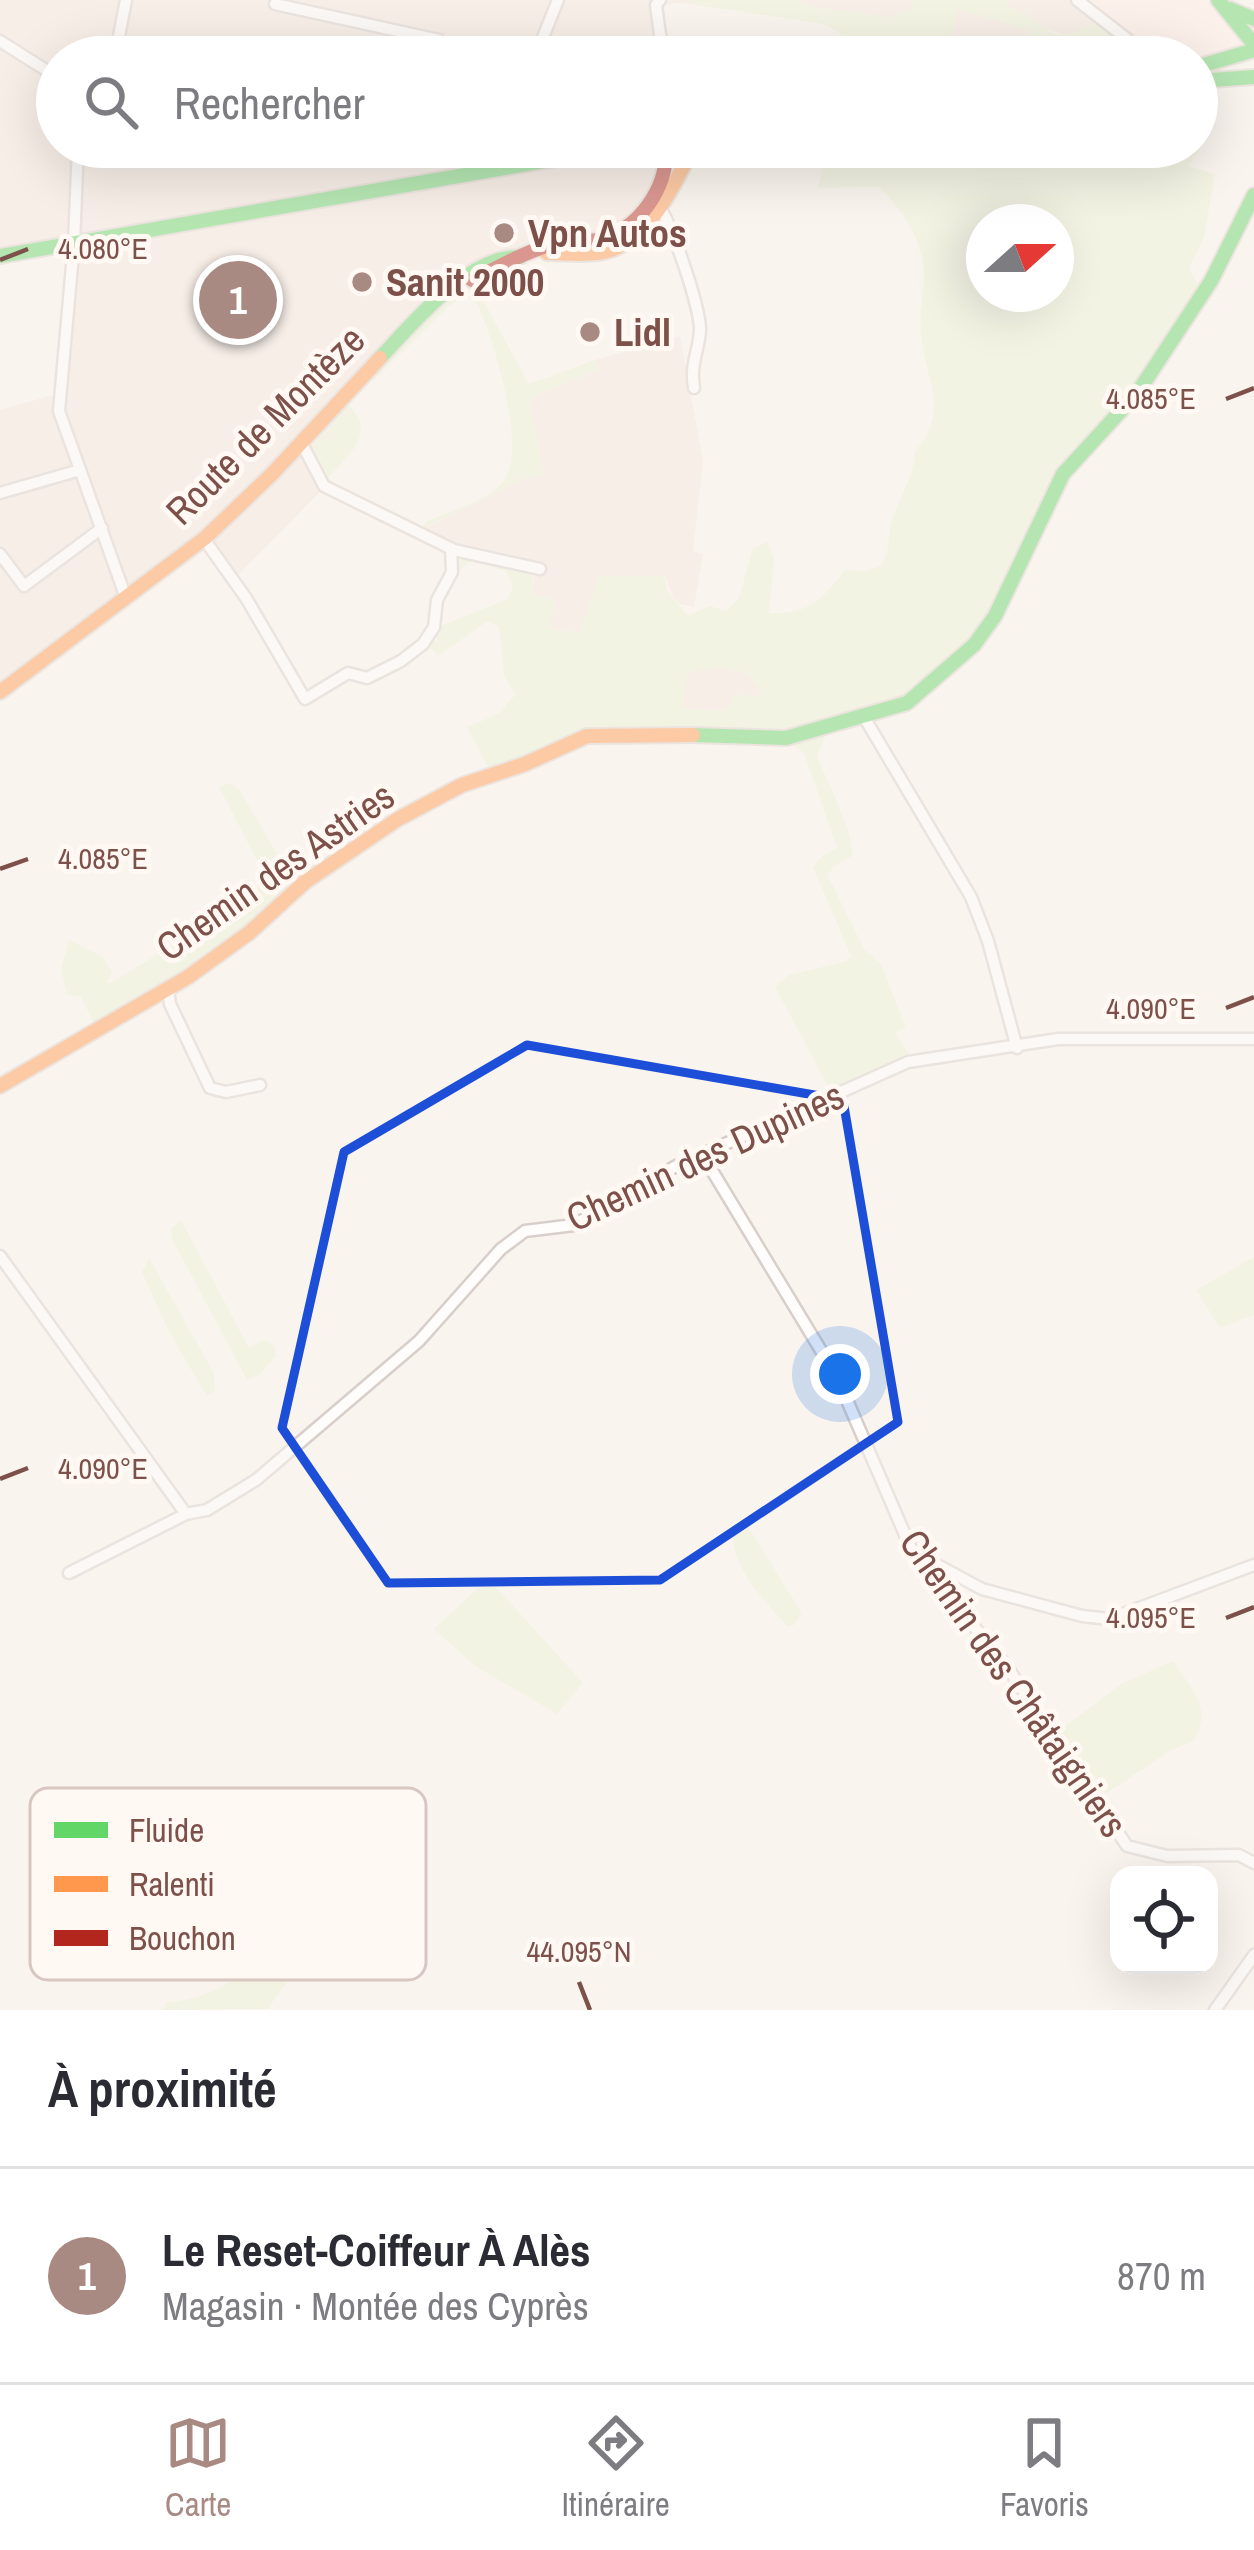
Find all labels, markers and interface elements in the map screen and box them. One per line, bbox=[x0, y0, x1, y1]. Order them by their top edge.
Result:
search box bbox=[36, 36, 1218, 168]
icon: search bbox=[78, 69, 144, 135]
text: Rechercher bbox=[174, 72, 365, 133]
north arrow bbox=[966, 204, 1074, 312]
place label: Vpn Autos bbox=[528, 207, 687, 259]
marker: Vpn Autos bbox=[491, 220, 517, 246]
text: 4.080°E bbox=[58, 228, 148, 268]
pin: 1 bbox=[199, 255, 277, 345]
place label: Sanit 2000 bbox=[386, 256, 544, 308]
marker: Sanit 2000 bbox=[349, 269, 375, 295]
place label: Lidl bbox=[614, 306, 671, 358]
street label: Route de Montèze bbox=[154, 314, 376, 536]
marker: Lidl bbox=[577, 319, 603, 345]
text: 4.085°E bbox=[1106, 378, 1196, 418]
street label: Chemin des Astries bbox=[146, 770, 404, 972]
text: 4.085°E bbox=[58, 838, 148, 878]
text: 4.090°E bbox=[1106, 988, 1196, 1028]
street label: Chemin des Dupines bbox=[558, 1069, 852, 1243]
your location bbox=[810, 1344, 870, 1404]
text: 4.090°E bbox=[58, 1448, 148, 1488]
street label: Chemin des Châtaigniers bbox=[888, 1519, 1140, 1847]
text: 4.095°E bbox=[1106, 1597, 1196, 1637]
legend bbox=[30, 1788, 426, 1980]
text: Fluide bbox=[129, 1808, 204, 1852]
text: Ralenti bbox=[129, 1862, 215, 1906]
map controls bbox=[1110, 1866, 1218, 1974]
button: locate bbox=[1110, 1866, 1218, 1974]
text: Bouchon bbox=[129, 1916, 236, 1960]
text: 44.095°N bbox=[527, 1931, 632, 1971]
text: À proximité bbox=[48, 2054, 277, 2123]
text: Le Reset-Coiffeur À Alès bbox=[162, 2219, 591, 2280]
text: 1 bbox=[78, 2250, 96, 2302]
text: 870 m bbox=[1117, 2250, 1206, 2302]
text: Magasin · Montée des Cyprès bbox=[162, 2280, 589, 2332]
tab: Carte bbox=[165, 2410, 231, 2526]
tab: Itinéraire bbox=[561, 2410, 670, 2526]
tab: Favoris bbox=[1000, 2410, 1089, 2526]

